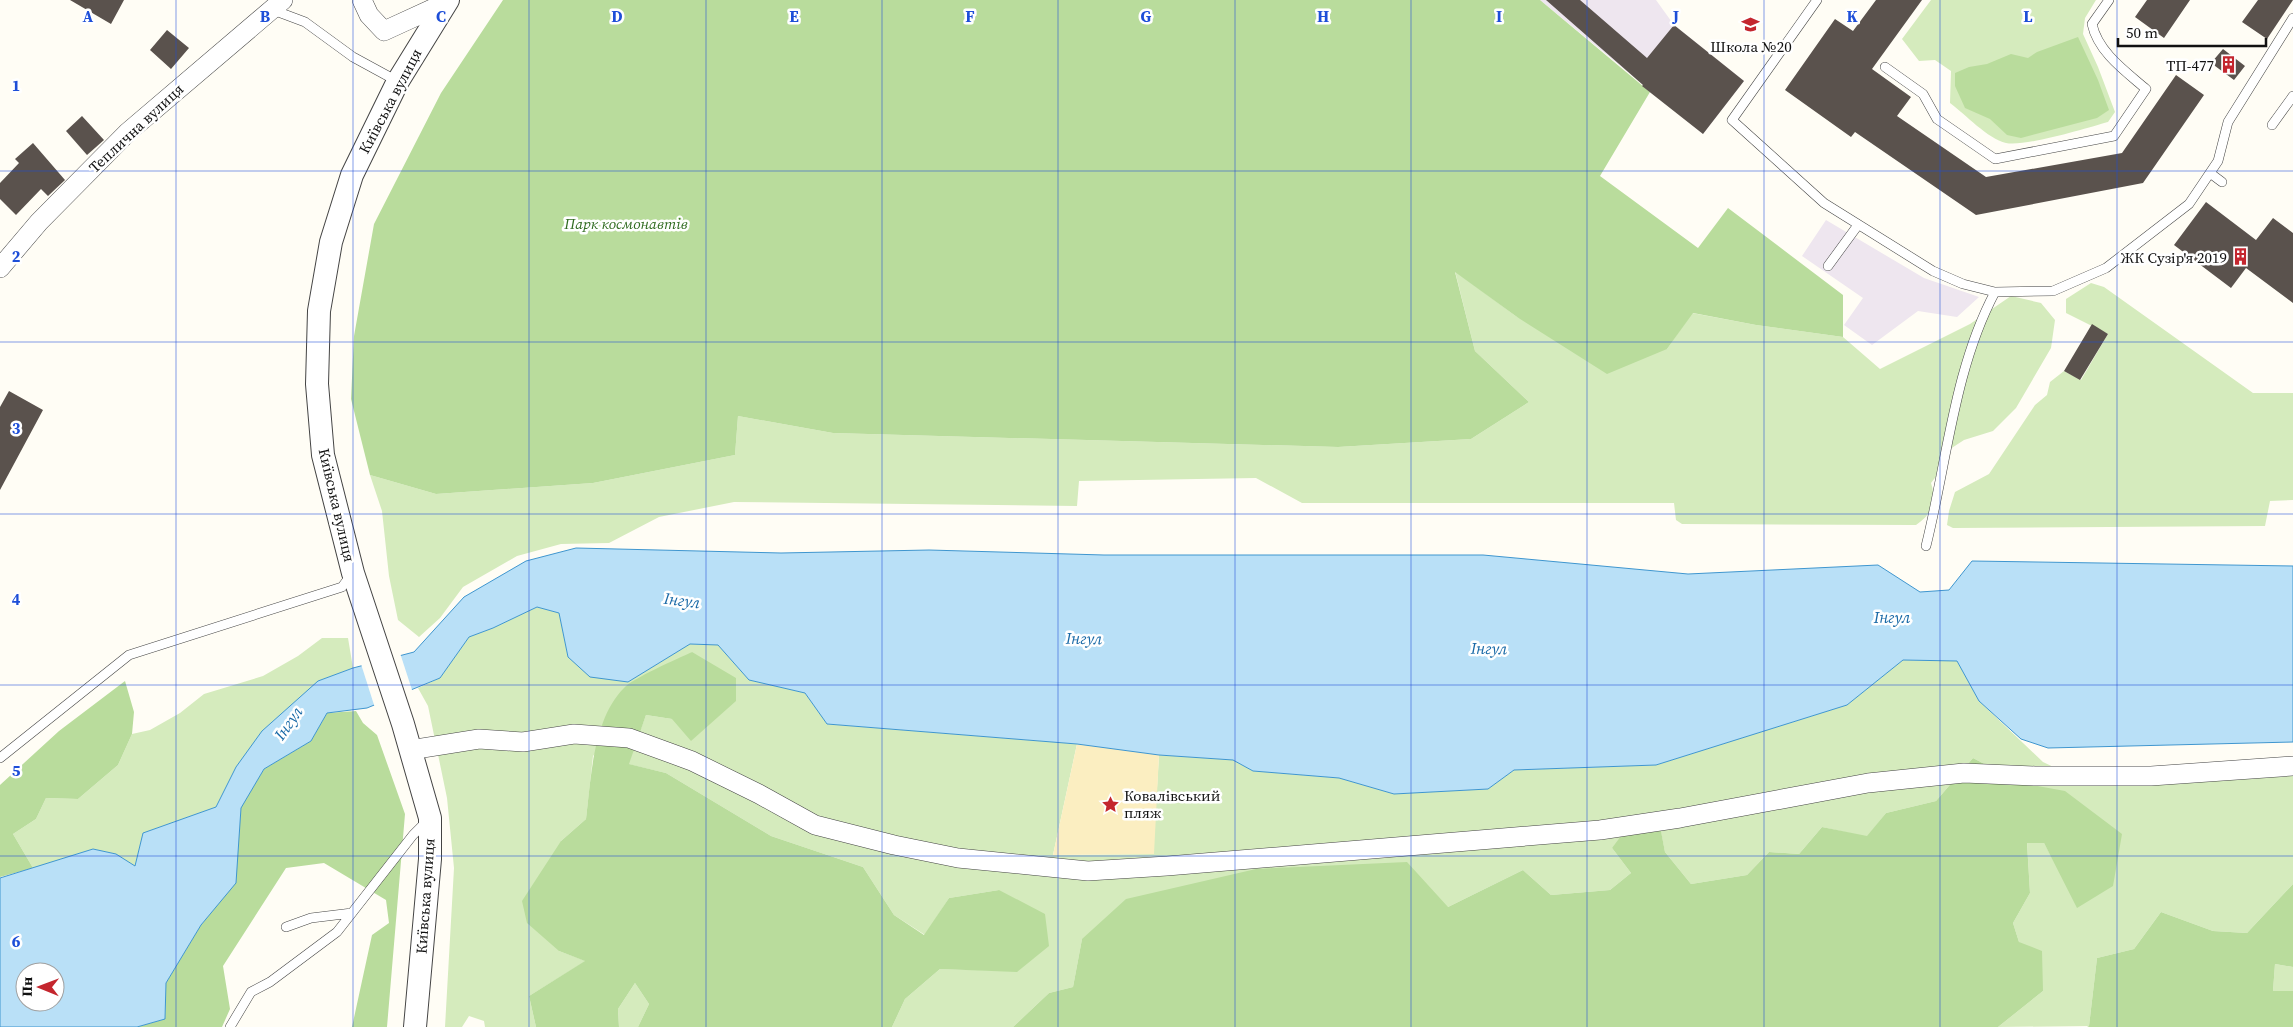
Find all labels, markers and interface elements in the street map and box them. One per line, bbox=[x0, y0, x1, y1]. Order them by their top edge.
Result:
text: A bbox=[83, 5, 94, 27]
text: B bbox=[260, 5, 271, 27]
text: C bbox=[436, 5, 446, 27]
text: D bbox=[611, 5, 623, 27]
text: E bbox=[789, 5, 799, 27]
text: F bbox=[965, 5, 975, 27]
text: G bbox=[1141, 5, 1152, 27]
text: H bbox=[1317, 5, 1329, 27]
text: I bbox=[1496, 5, 1502, 27]
text: J bbox=[1672, 5, 1679, 27]
text: K bbox=[1846, 5, 1858, 27]
text: L bbox=[2023, 5, 2033, 27]
school or university icon: Школа №20 bbox=[1741, 15, 1761, 35]
scale bar bbox=[2118, 15, 2266, 47]
text: 50 m bbox=[2126, 22, 2158, 43]
place label: Школа №20 bbox=[1710, 36, 1792, 57]
street label: Київська вулиця bbox=[353, 45, 427, 157]
place label: ТП-477 bbox=[2166, 55, 2214, 76]
building icon: ТП-477 bbox=[2218, 55, 2238, 75]
text: 1 bbox=[12, 74, 20, 96]
street label: Теплична вулиця bbox=[84, 79, 188, 177]
park label: Парк космонавтів bbox=[563, 213, 688, 234]
text: 2 bbox=[12, 245, 21, 267]
place label: ЖК Сузір'я 2019 bbox=[2120, 247, 2227, 268]
building icon: ЖК Сузір'я 2019 bbox=[2231, 247, 2251, 267]
text: 3 bbox=[12, 417, 21, 439]
street label: Київська вулиця bbox=[314, 446, 360, 564]
water label: Інгул bbox=[661, 586, 702, 613]
text: 4 bbox=[12, 588, 21, 610]
water label: Інгул bbox=[1873, 606, 1910, 628]
water label: Інгул bbox=[1065, 627, 1103, 649]
water label: Інгул bbox=[1470, 637, 1508, 659]
water label: Інгул bbox=[268, 702, 308, 745]
text: 5 bbox=[12, 759, 21, 781]
place label: Ковалівський пляж bbox=[1124, 785, 1221, 823]
place icon: Ковалівський пляж bbox=[1100, 794, 1120, 814]
street label: Київська вулиця bbox=[410, 837, 440, 955]
text: 6 bbox=[12, 930, 21, 952]
north arrow bbox=[15, 962, 65, 1012]
text: Пн bbox=[17, 977, 37, 997]

